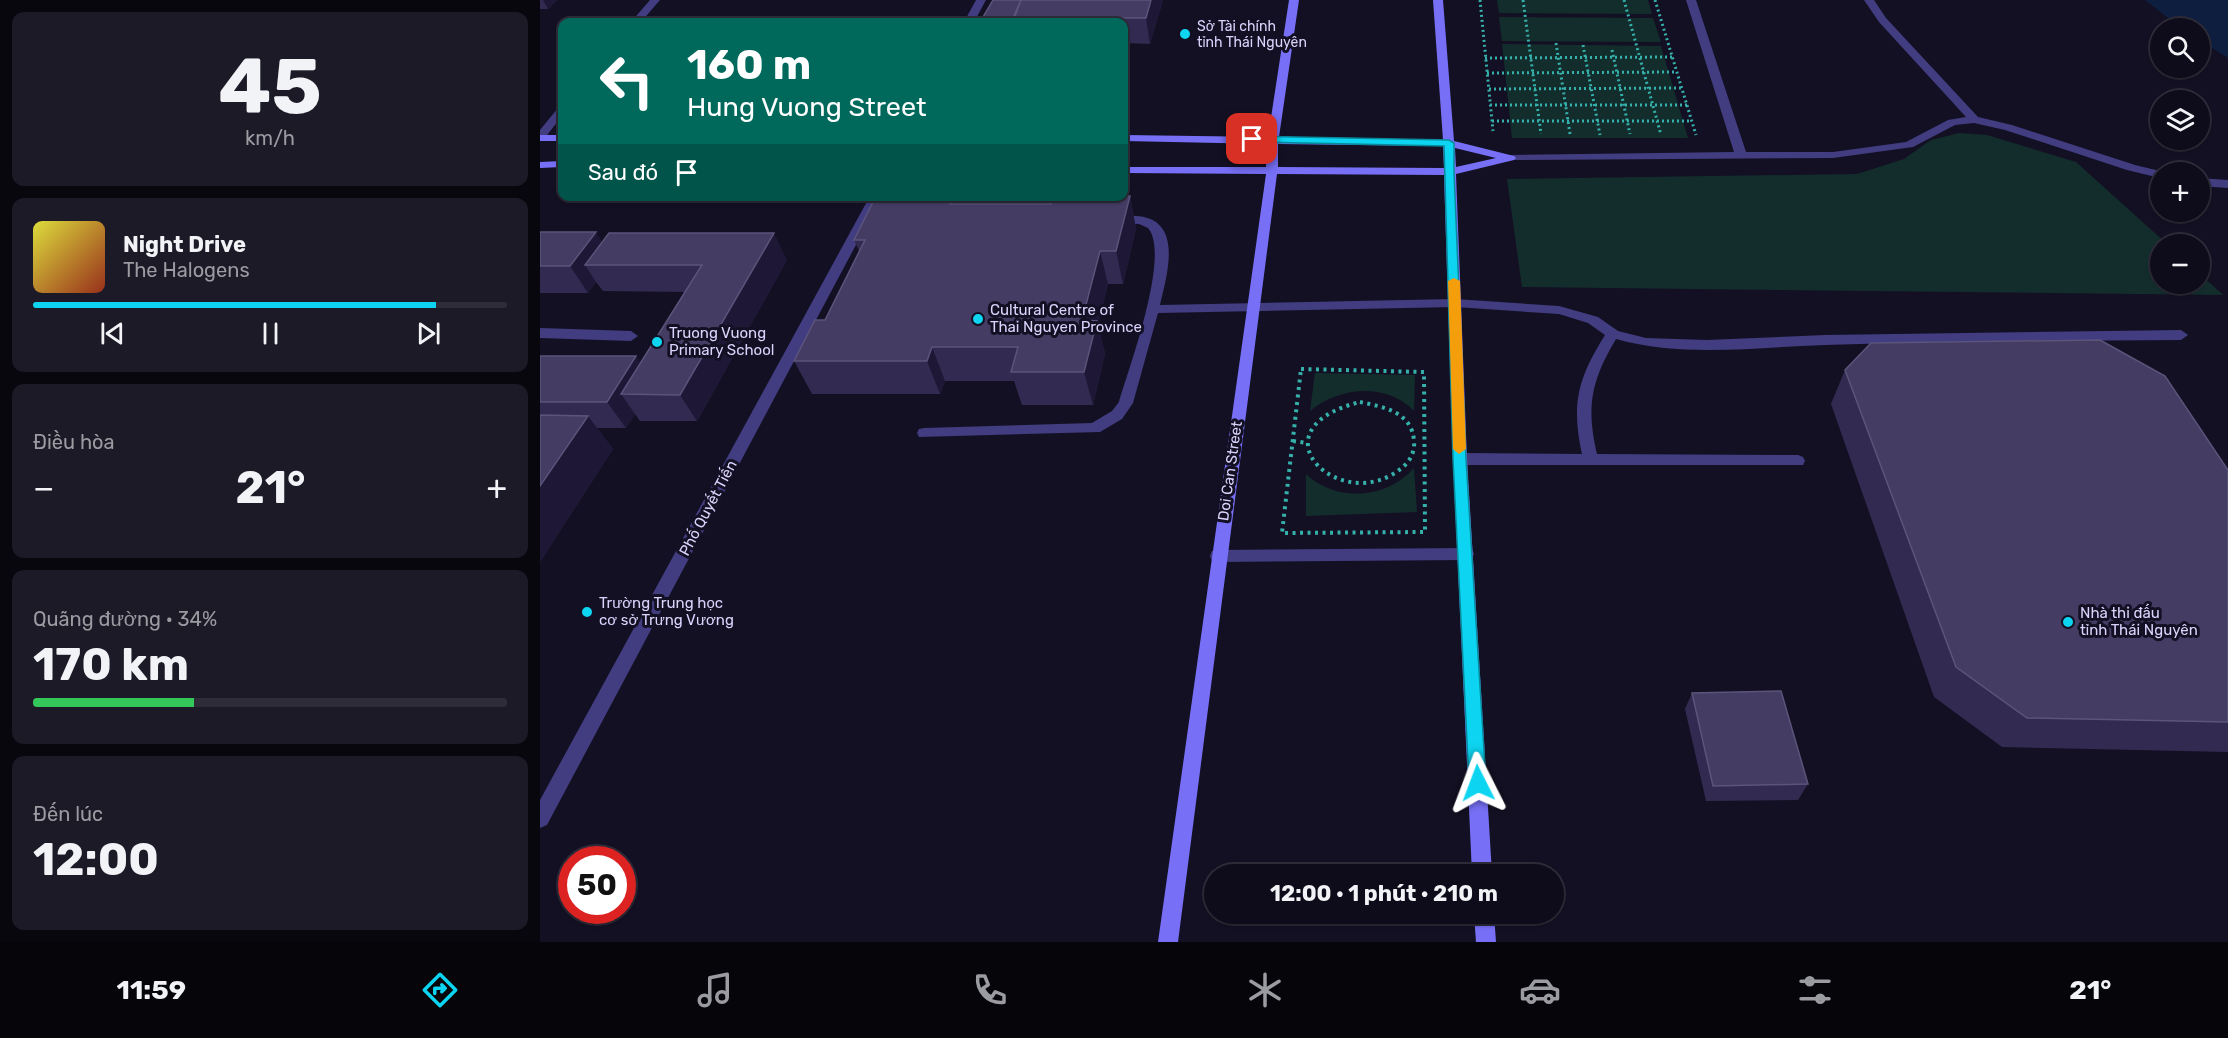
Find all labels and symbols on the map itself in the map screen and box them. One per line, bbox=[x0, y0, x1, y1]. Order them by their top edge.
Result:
place label: Sở Tài chính tỉnh Thái Nguyên bbox=[1197, 18, 1307, 51]
marker: Sở Tài chính tỉnh Thái Nguyên bbox=[1178, 27, 1192, 41]
pin bbox=[1226, 113, 1277, 164]
place label: Cultural Centre of Thai Nguyen Province bbox=[990, 301, 1142, 336]
marker: Cultural Centre of Thai Nguyen Province bbox=[971, 312, 985, 326]
place label: Truong Vuong Primary School bbox=[669, 324, 774, 359]
marker: Truong Vuong Primary School bbox=[650, 335, 664, 349]
street label: Doi Can Street bbox=[1214, 420, 1246, 522]
street label: Phố Quyết Tiến bbox=[675, 457, 741, 559]
place label: Trường Trung học cơ sở Trưng Vương bbox=[599, 594, 734, 629]
place label: Nhà thi đấu tỉnh Thái Nguyên bbox=[2080, 604, 2198, 639]
marker: Trường Trung học cơ sở Trưng Vương bbox=[580, 605, 594, 619]
marker: Nhà thi đấu tỉnh Thái Nguyên bbox=[2061, 615, 2075, 629]
position arrow bbox=[1446, 751, 1510, 815]
speed limit sign: 50 bbox=[558, 846, 636, 924]

